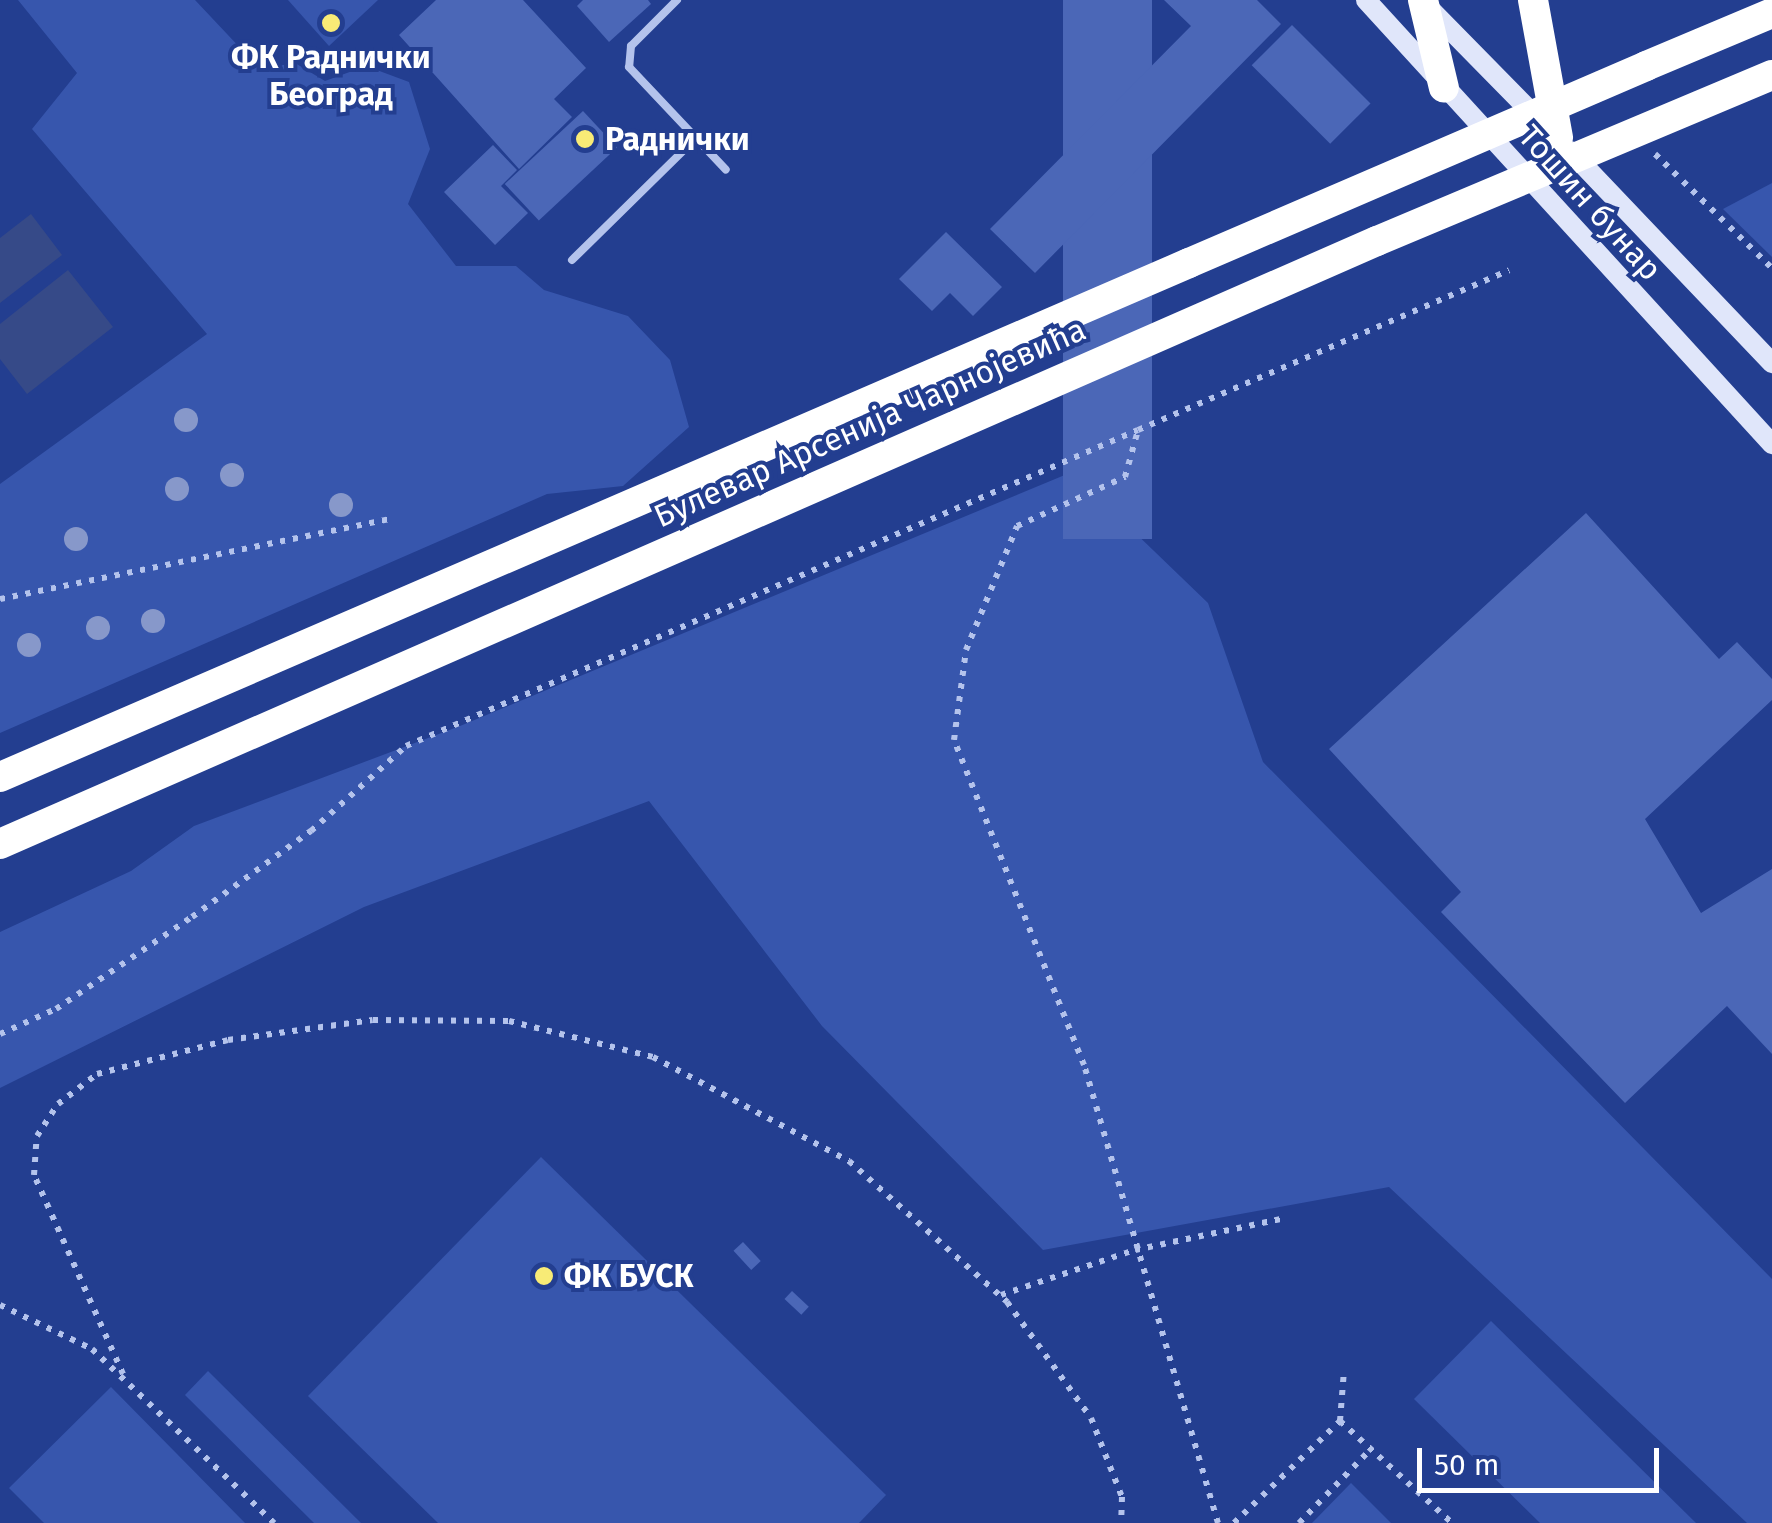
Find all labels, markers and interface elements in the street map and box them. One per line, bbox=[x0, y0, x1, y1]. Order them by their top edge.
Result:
marker: ФК Раднички Београд bbox=[320, 12, 342, 34]
place label: ФК Раднички Београд bbox=[231, 39, 431, 114]
street label: Тошин бунар bbox=[1510, 118, 1670, 288]
place label: Раднички bbox=[605, 120, 750, 158]
marker: Раднички bbox=[574, 128, 596, 150]
street label: Булевар Арсенија Чарнојевића bbox=[648, 310, 1092, 536]
place label: ФК БУСК bbox=[564, 1257, 694, 1295]
marker: ФК БУСК bbox=[533, 1265, 555, 1287]
scale bar bbox=[1422, 1428, 1664, 1490]
text: 50 m bbox=[1434, 1447, 1499, 1483]

